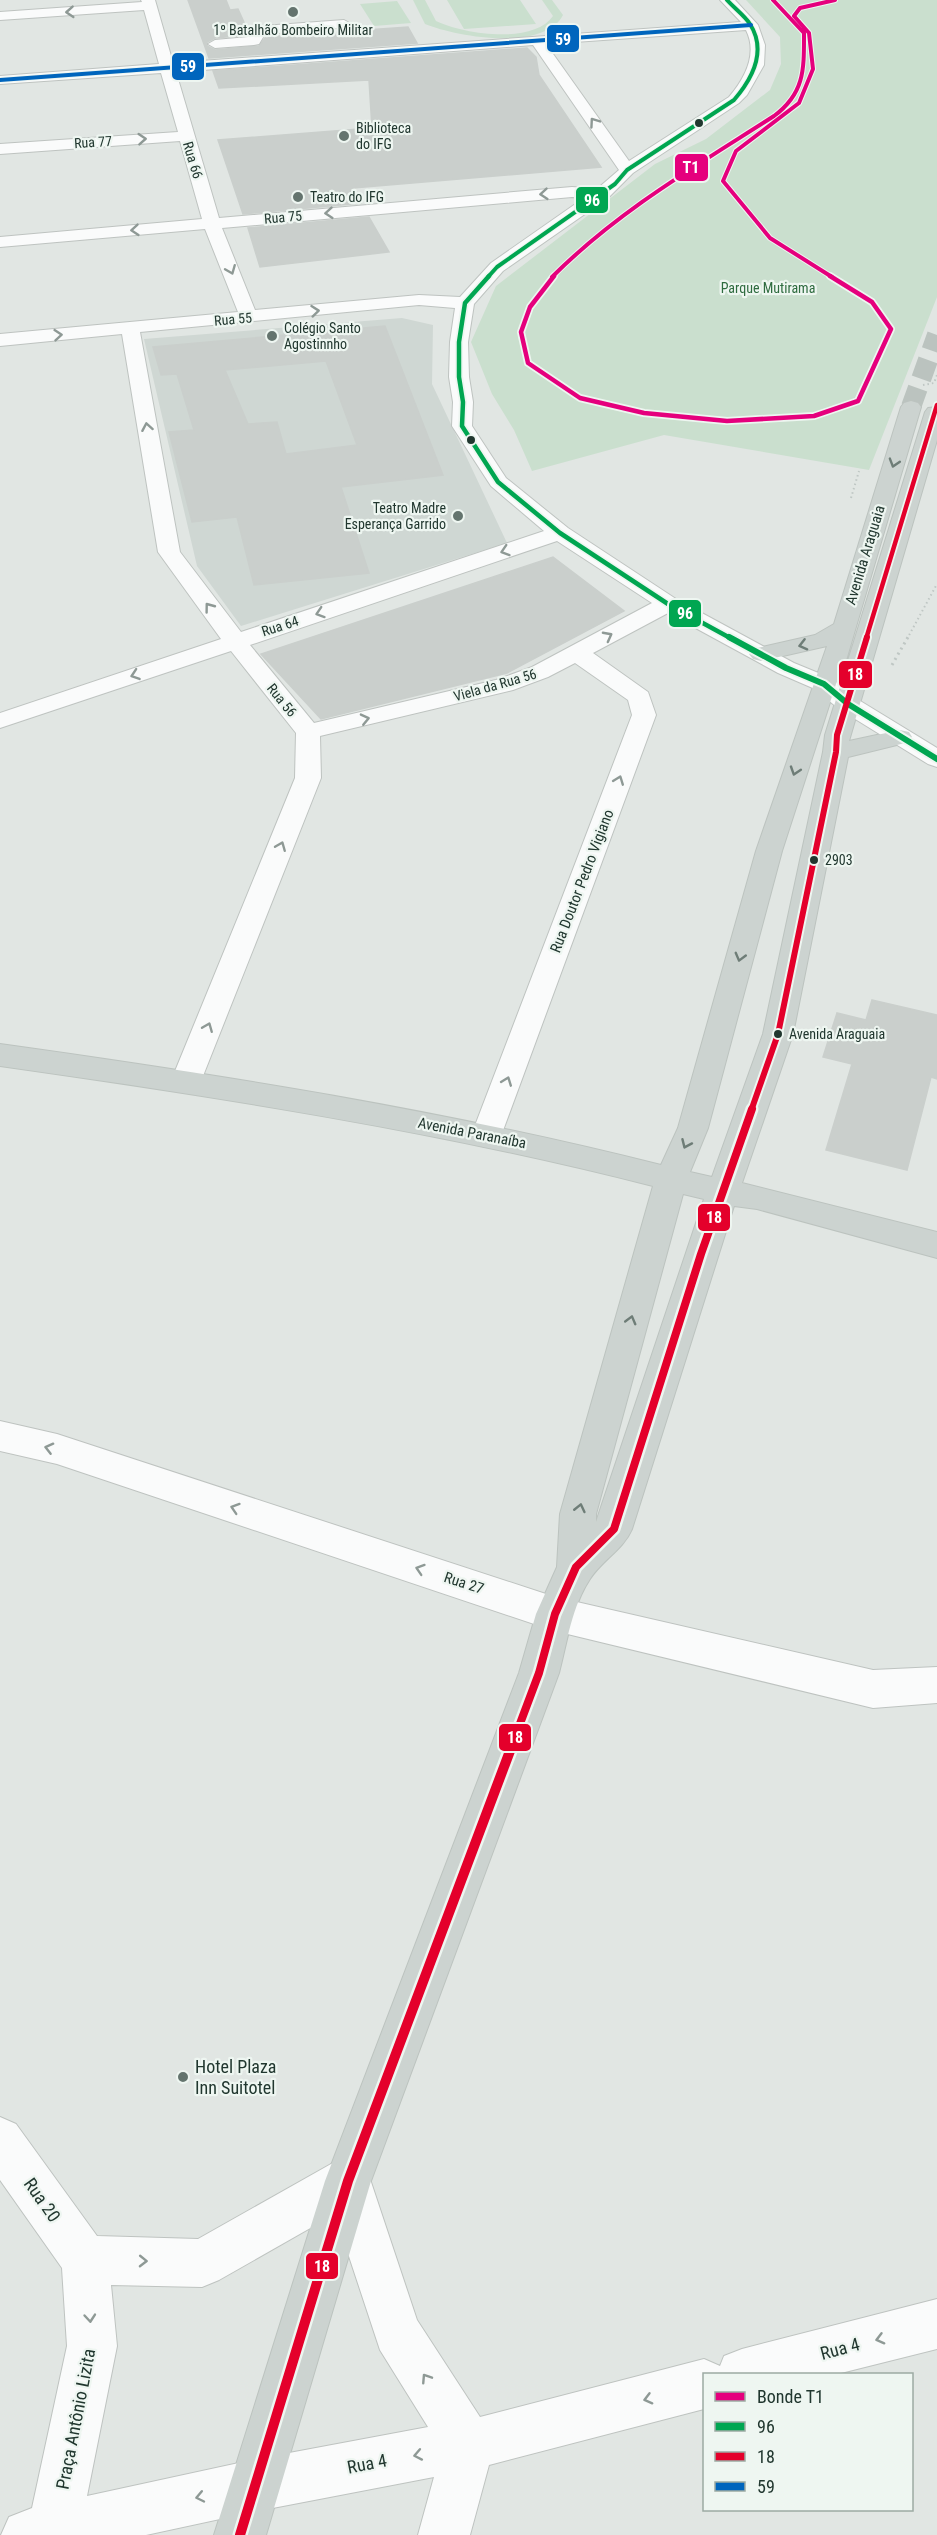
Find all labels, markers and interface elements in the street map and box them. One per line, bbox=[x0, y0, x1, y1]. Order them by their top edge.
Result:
one-way arrow bbox=[65, 5, 74, 18]
marker: 1º Batalhão Bombeiro Militar bbox=[286, 5, 300, 19]
place label: 1º Batalhão Bombeiro Militar bbox=[213, 22, 373, 38]
line badge: 59 bbox=[546, 24, 580, 53]
text: 59 bbox=[555, 30, 571, 49]
line badge: 59 bbox=[171, 52, 205, 81]
text: 59 bbox=[180, 57, 196, 76]
unlabelled marker bbox=[693, 117, 705, 129]
one-way arrow bbox=[590, 118, 601, 129]
place label: Biblioteca do IFG bbox=[356, 120, 411, 152]
marker: Biblioteca do IFG bbox=[337, 129, 351, 143]
street label: Rua 77 bbox=[74, 133, 113, 151]
one-way arrow bbox=[138, 133, 147, 146]
street label: Rua 66 bbox=[180, 140, 206, 181]
line badge: T1 bbox=[674, 153, 709, 182]
text: T1 bbox=[683, 158, 699, 177]
line badge: 96 bbox=[575, 186, 609, 214]
one-way arrow bbox=[539, 187, 549, 200]
place label: Teatro do IFG bbox=[310, 189, 384, 205]
marker: Teatro do IFG bbox=[291, 190, 305, 204]
text: 96 bbox=[584, 191, 600, 210]
one-way arrow bbox=[324, 206, 333, 219]
street label: Rua 75 bbox=[263, 207, 303, 227]
one-way arrow bbox=[130, 224, 139, 237]
one-way arrow bbox=[224, 264, 236, 275]
park label: Parque Mutirama bbox=[721, 280, 815, 296]
one-way arrow bbox=[311, 305, 320, 318]
street label: Rua 55 bbox=[213, 309, 253, 329]
place label: Colégio Santo Agostinnho bbox=[284, 320, 361, 352]
one-way arrow bbox=[54, 328, 63, 341]
marker: Colégio Santo Agostinnho bbox=[265, 329, 279, 343]
one-way arrow bbox=[141, 423, 154, 433]
unlabelled marker bbox=[465, 434, 477, 446]
one-way arrow bbox=[889, 457, 901, 468]
place label: Teatro Madre Esperança Garrido bbox=[345, 500, 446, 532]
street label: Avenida Araguaia bbox=[841, 503, 889, 607]
marker: Teatro Madre Esperança Garrido bbox=[451, 509, 465, 523]
one-way arrow bbox=[500, 544, 511, 556]
line badge: 96 bbox=[668, 599, 702, 628]
one-way arrow bbox=[206, 603, 217, 614]
text: 96 bbox=[677, 604, 693, 623]
one-way arrow bbox=[315, 605, 326, 618]
street label: Rua 64 bbox=[259, 613, 301, 639]
one-way arrow bbox=[602, 632, 612, 643]
one-way arrow bbox=[799, 638, 809, 651]
line badge: 18 bbox=[838, 660, 873, 689]
street label: Viela da Rua 56 bbox=[452, 665, 538, 704]
text: 18 bbox=[847, 665, 863, 684]
one-way arrow bbox=[130, 668, 141, 681]
street label: Rua 56 bbox=[264, 680, 300, 720]
one-way arrow bbox=[360, 713, 370, 726]
one-way arrow bbox=[790, 765, 803, 775]
one-way arrow bbox=[612, 775, 625, 786]
street label: Rua Doutor Pedro Vigiano bbox=[546, 807, 618, 955]
one-way arrow bbox=[274, 841, 286, 852]
place label: 2903 bbox=[825, 852, 853, 868]
marker: 2903 bbox=[808, 854, 820, 866]
one-way arrow bbox=[735, 951, 747, 962]
one-way arrow bbox=[201, 1022, 213, 1033]
place label: Avenida Araguaia bbox=[789, 1026, 885, 1042]
marker: Avenida Araguaia bbox=[772, 1028, 784, 1040]
one-way arrow bbox=[499, 1076, 512, 1087]
street label: Avenida Paranaíba bbox=[416, 1114, 528, 1152]
one-way arrow bbox=[681, 1138, 693, 1149]
line badge: 18 bbox=[697, 1203, 731, 1232]
text: 18 bbox=[706, 1208, 722, 1227]
one-way arrow bbox=[624, 1316, 636, 1326]
one-way arrow bbox=[44, 1442, 54, 1455]
one-way arrow bbox=[230, 1503, 241, 1515]
one-way arrow bbox=[573, 1504, 586, 1514]
one-way arrow bbox=[415, 1564, 426, 1576]
street label: Rua 27 bbox=[442, 1568, 486, 1598]
line badge: 18 bbox=[498, 1723, 532, 1752]
text: 18 bbox=[507, 1728, 523, 1747]
place label: Hotel Plaza Inn Suitotel bbox=[195, 2056, 276, 2098]
marker: Hotel Plaza Inn Suitotel bbox=[176, 2070, 190, 2084]
street label: Rua 20 bbox=[20, 2174, 65, 2226]
line badge: 18 bbox=[305, 2252, 339, 2280]
one-way arrow bbox=[138, 2255, 147, 2268]
text: 18 bbox=[314, 2257, 330, 2276]
one-way arrow bbox=[83, 2314, 96, 2323]
one-way arrow bbox=[876, 2331, 886, 2344]
street label: Rua 4 bbox=[818, 2333, 862, 2364]
street label: Praça Antônio Lizita bbox=[52, 2347, 99, 2491]
legend bbox=[703, 2373, 913, 2511]
one-way arrow bbox=[422, 2374, 433, 2385]
text: Bonde T1 bbox=[757, 2386, 824, 2407]
one-way arrow bbox=[643, 2392, 654, 2404]
text: 96 bbox=[757, 2416, 775, 2437]
text: 18 bbox=[757, 2446, 775, 2467]
one-way arrow bbox=[413, 2448, 423, 2461]
street label: Rua 4 bbox=[345, 2449, 389, 2478]
text: 59 bbox=[757, 2476, 775, 2497]
one-way arrow bbox=[195, 2490, 205, 2503]

